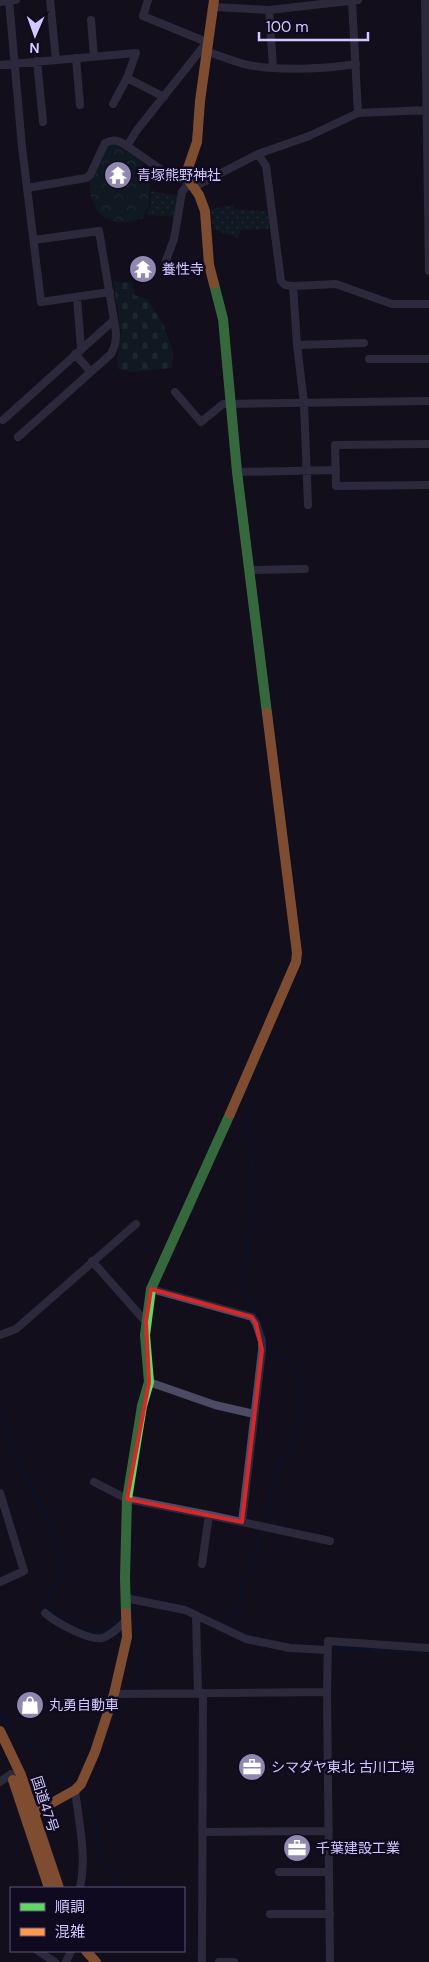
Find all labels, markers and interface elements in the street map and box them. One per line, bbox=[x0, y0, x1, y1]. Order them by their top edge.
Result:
north arrow bbox=[10, 10, 60, 60]
scale bar bbox=[259, 10, 368, 42]
text: 100 m bbox=[266, 17, 309, 37]
text: N bbox=[29, 39, 40, 57]
temple icon: 青塚熊野神社 bbox=[103, 160, 133, 190]
place label: 青塚熊野神社 bbox=[137, 166, 221, 184]
temple icon: 養性寺 bbox=[128, 254, 158, 284]
place label: 養性寺 bbox=[162, 260, 204, 278]
shop icon: 丸勇自動車 bbox=[15, 1690, 45, 1720]
place label: 丸勇自動車 bbox=[49, 1696, 119, 1714]
office icon: シマダヤ東北 古川工場 bbox=[237, 1752, 267, 1782]
place label: シマダヤ東北 古川工場 bbox=[271, 1758, 415, 1776]
street label: 国道47号 bbox=[27, 1774, 63, 1834]
office icon: 千葉建設工業 bbox=[282, 1833, 312, 1863]
place label: 千葉建設工業 bbox=[316, 1839, 400, 1857]
legend bbox=[10, 1887, 185, 1952]
text: 順調 bbox=[55, 1897, 85, 1917]
text: 混雑 bbox=[55, 1922, 85, 1942]

